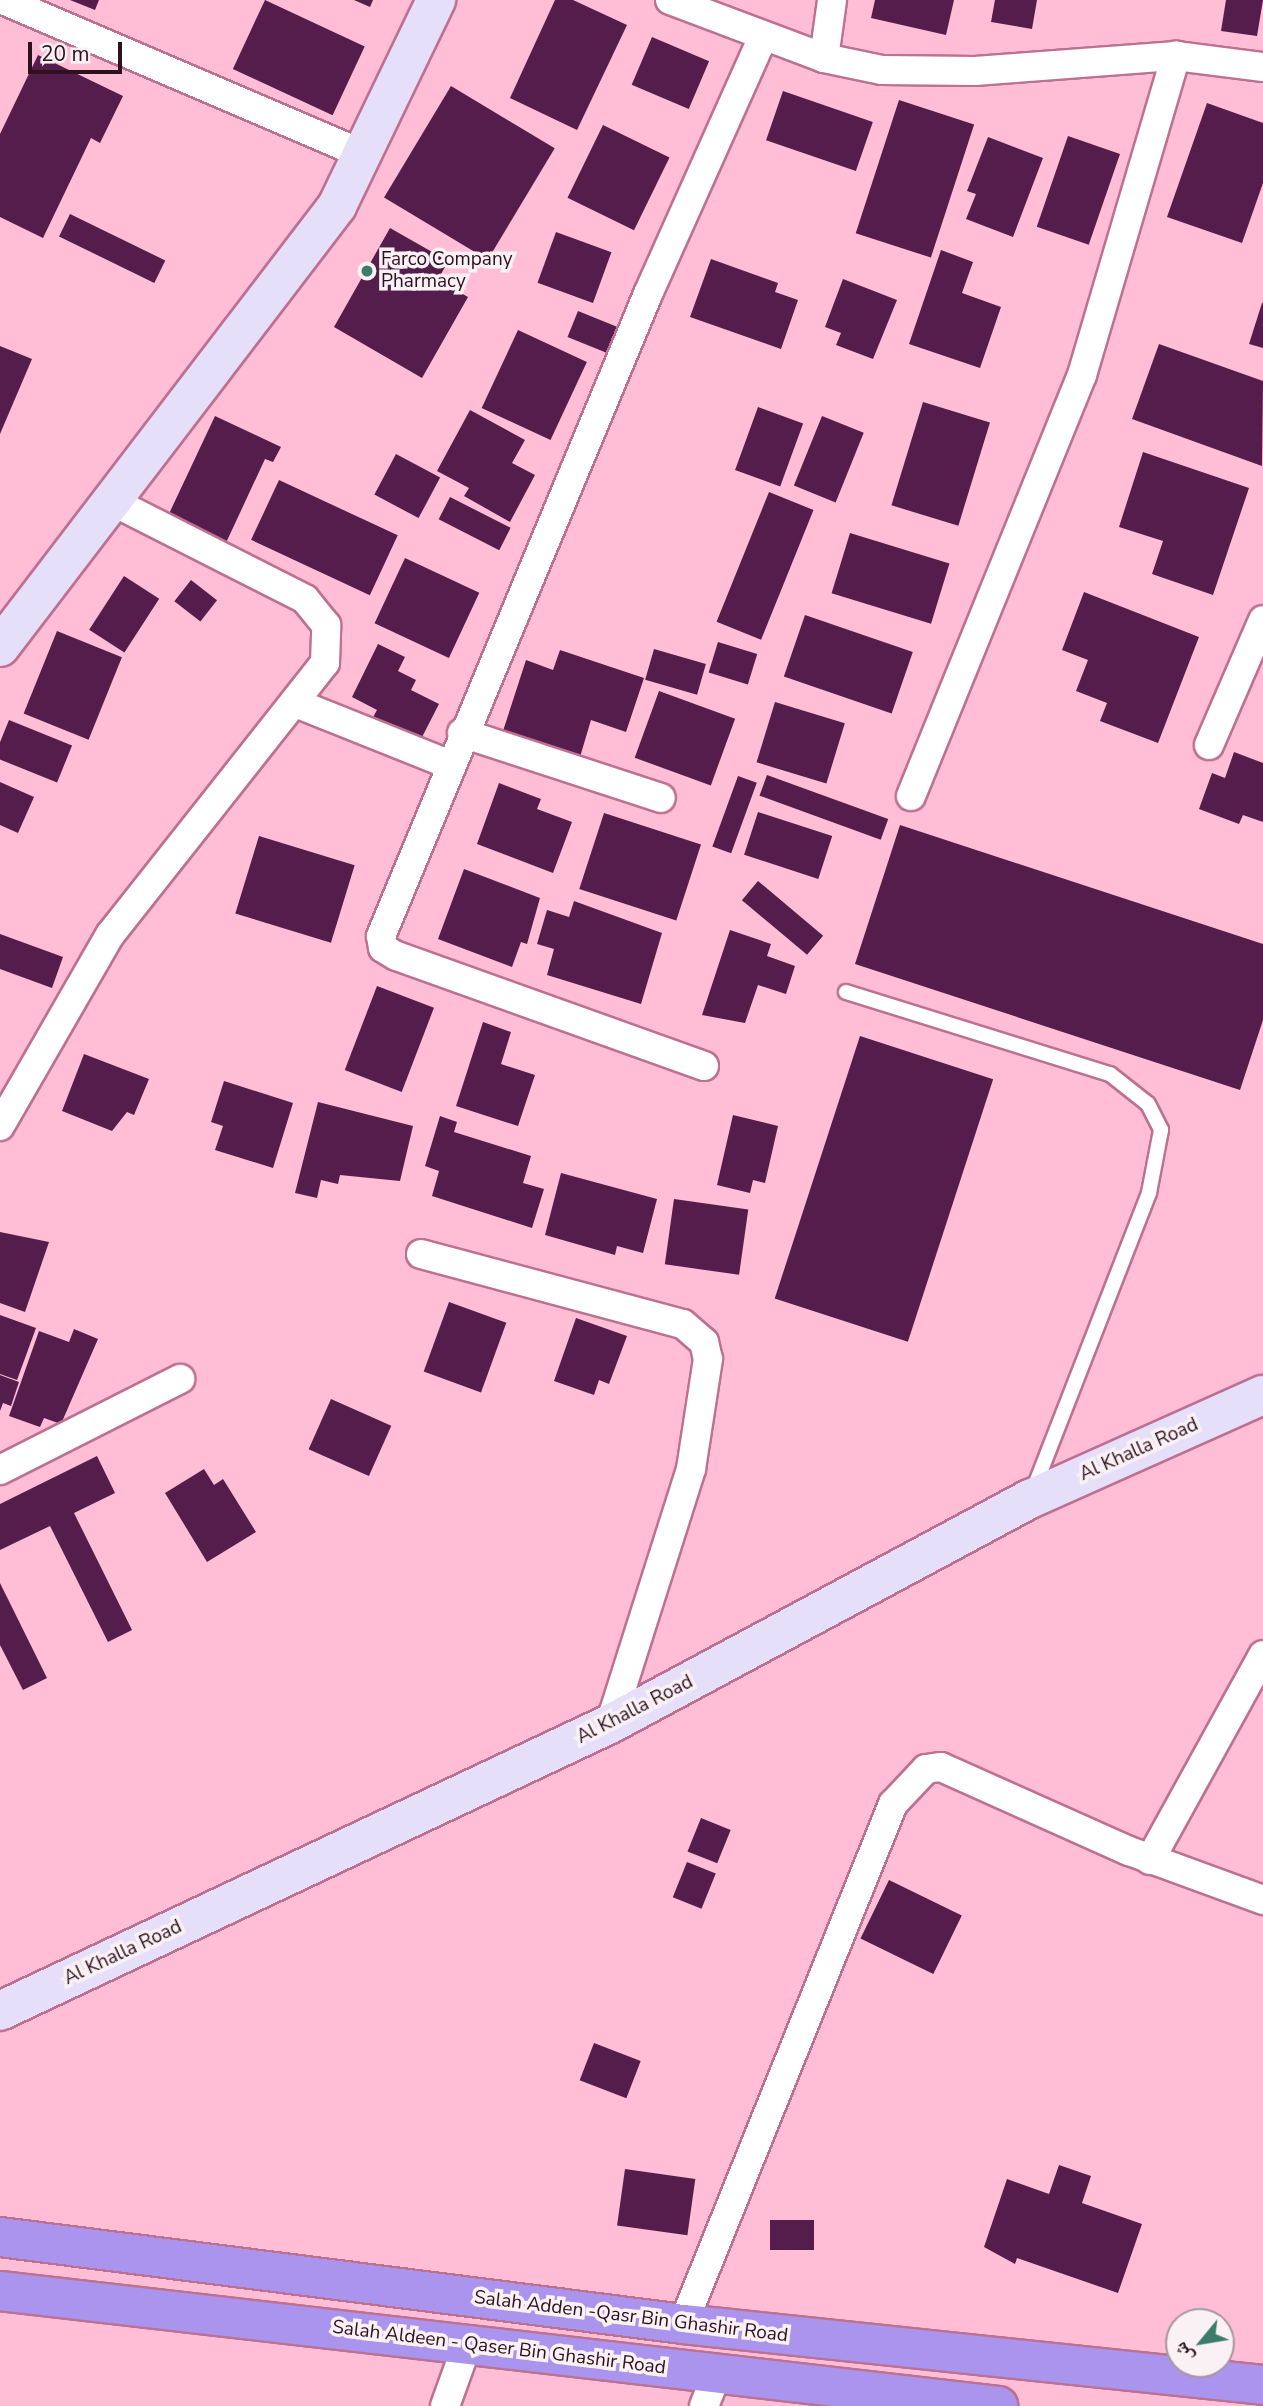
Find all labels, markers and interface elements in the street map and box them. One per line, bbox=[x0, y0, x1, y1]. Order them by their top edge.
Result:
scale bar bbox=[32, 28, 126, 72]
text: 20 m bbox=[41, 40, 90, 68]
place label: Farco Company Pharmacy bbox=[381, 249, 512, 293]
marker: Farco Company Pharmacy bbox=[359, 263, 375, 279]
street label: Al Khalla Road bbox=[1076, 1414, 1202, 1486]
street label: Al Khalla Road bbox=[573, 1671, 697, 1749]
street label: Al Khalla Road bbox=[60, 1916, 186, 1990]
street label: Salah Adden -Qasr Bin Ghashir Road bbox=[473, 2286, 789, 2348]
north arrow bbox=[1165, 2308, 1235, 2378]
street label: Salah Aldeen - Qaser Bin Ghashir Road bbox=[331, 2316, 667, 2380]
text: ش bbox=[1167, 2337, 1200, 2368]

